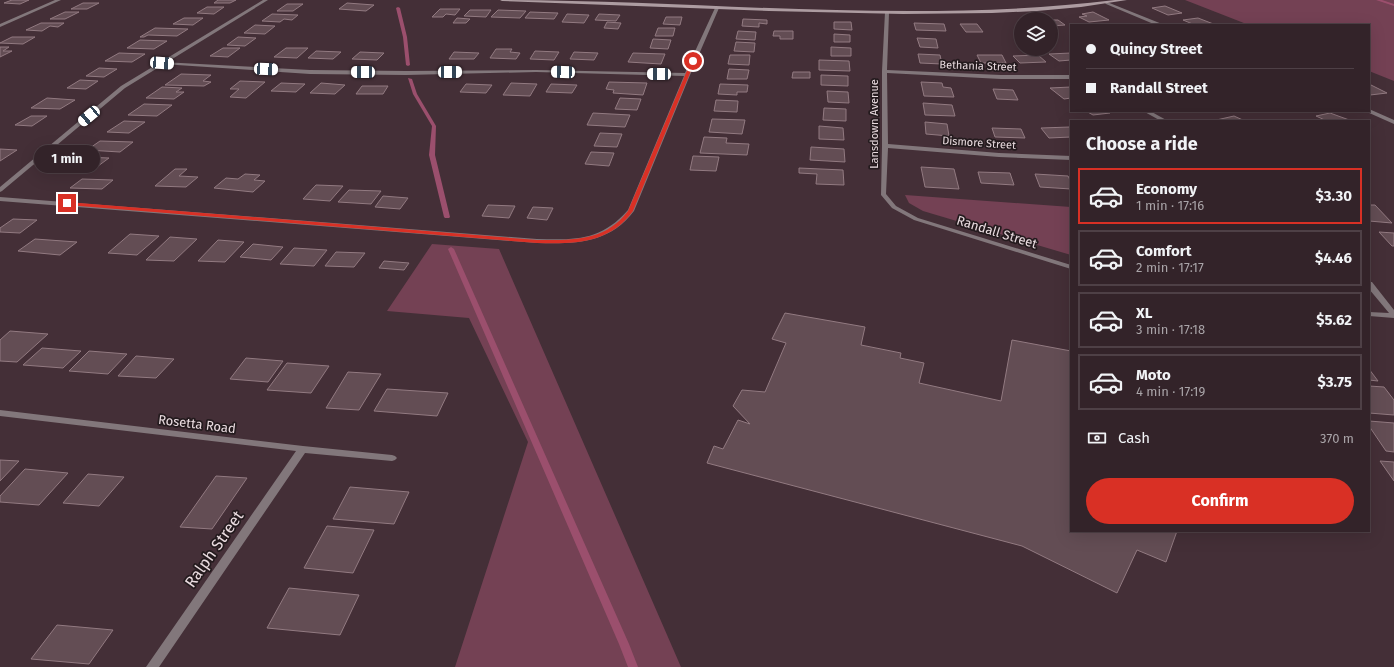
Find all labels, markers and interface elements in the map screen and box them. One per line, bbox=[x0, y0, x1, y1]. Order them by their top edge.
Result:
map controls bbox=[1014, 12, 1058, 56]
button: layers bbox=[1014, 12, 1058, 56]
text: Quincy Street bbox=[1110, 40, 1203, 58]
route start bbox=[684, 52, 702, 70]
car bbox=[150, 56, 174, 70]
street label: Bethania Street bbox=[939, 58, 1017, 74]
car bbox=[254, 62, 278, 76]
car bbox=[351, 66, 375, 78]
car bbox=[438, 66, 462, 78]
car bbox=[551, 66, 575, 78]
car bbox=[647, 68, 671, 80]
street label: Lansdown Avenue bbox=[868, 79, 881, 169]
text: Randall Street bbox=[1110, 79, 1208, 97]
car bbox=[76, 104, 102, 128]
text: Choose a ride bbox=[1086, 133, 1198, 155]
street label: Dismore Street bbox=[942, 134, 1016, 152]
callout: 1 min bbox=[34, 145, 100, 173]
text: 1 min bbox=[51, 151, 83, 166]
icon: car bbox=[1088, 178, 1124, 214]
text: Economy bbox=[1136, 180, 1197, 198]
text: $3.30 bbox=[1316, 187, 1352, 205]
route end bbox=[58, 194, 76, 212]
text: 1 min · 17:16 bbox=[1136, 198, 1204, 213]
street label: Randall Street bbox=[955, 213, 1039, 251]
icon: car bbox=[1088, 240, 1124, 276]
text: Comfort bbox=[1136, 242, 1192, 260]
text: $4.46 bbox=[1315, 249, 1352, 267]
text: 2 min · 17:17 bbox=[1136, 260, 1204, 275]
icon: car bbox=[1088, 302, 1124, 338]
text: XL bbox=[1136, 304, 1152, 322]
text: $5.62 bbox=[1316, 311, 1352, 329]
text: 3 min · 17:18 bbox=[1136, 322, 1205, 337]
icon: car bbox=[1088, 364, 1124, 400]
text: Moto bbox=[1136, 366, 1171, 384]
text: $3.75 bbox=[1317, 373, 1352, 391]
text: 4 min · 17:19 bbox=[1136, 384, 1205, 399]
street label: Rosetta Road bbox=[157, 412, 237, 436]
icon: cash bbox=[1086, 427, 1108, 449]
text: Cash bbox=[1118, 429, 1150, 447]
text: 370 m bbox=[1320, 431, 1354, 446]
button: Confirm bbox=[1086, 478, 1354, 524]
street label: Ralph Street bbox=[181, 507, 248, 591]

